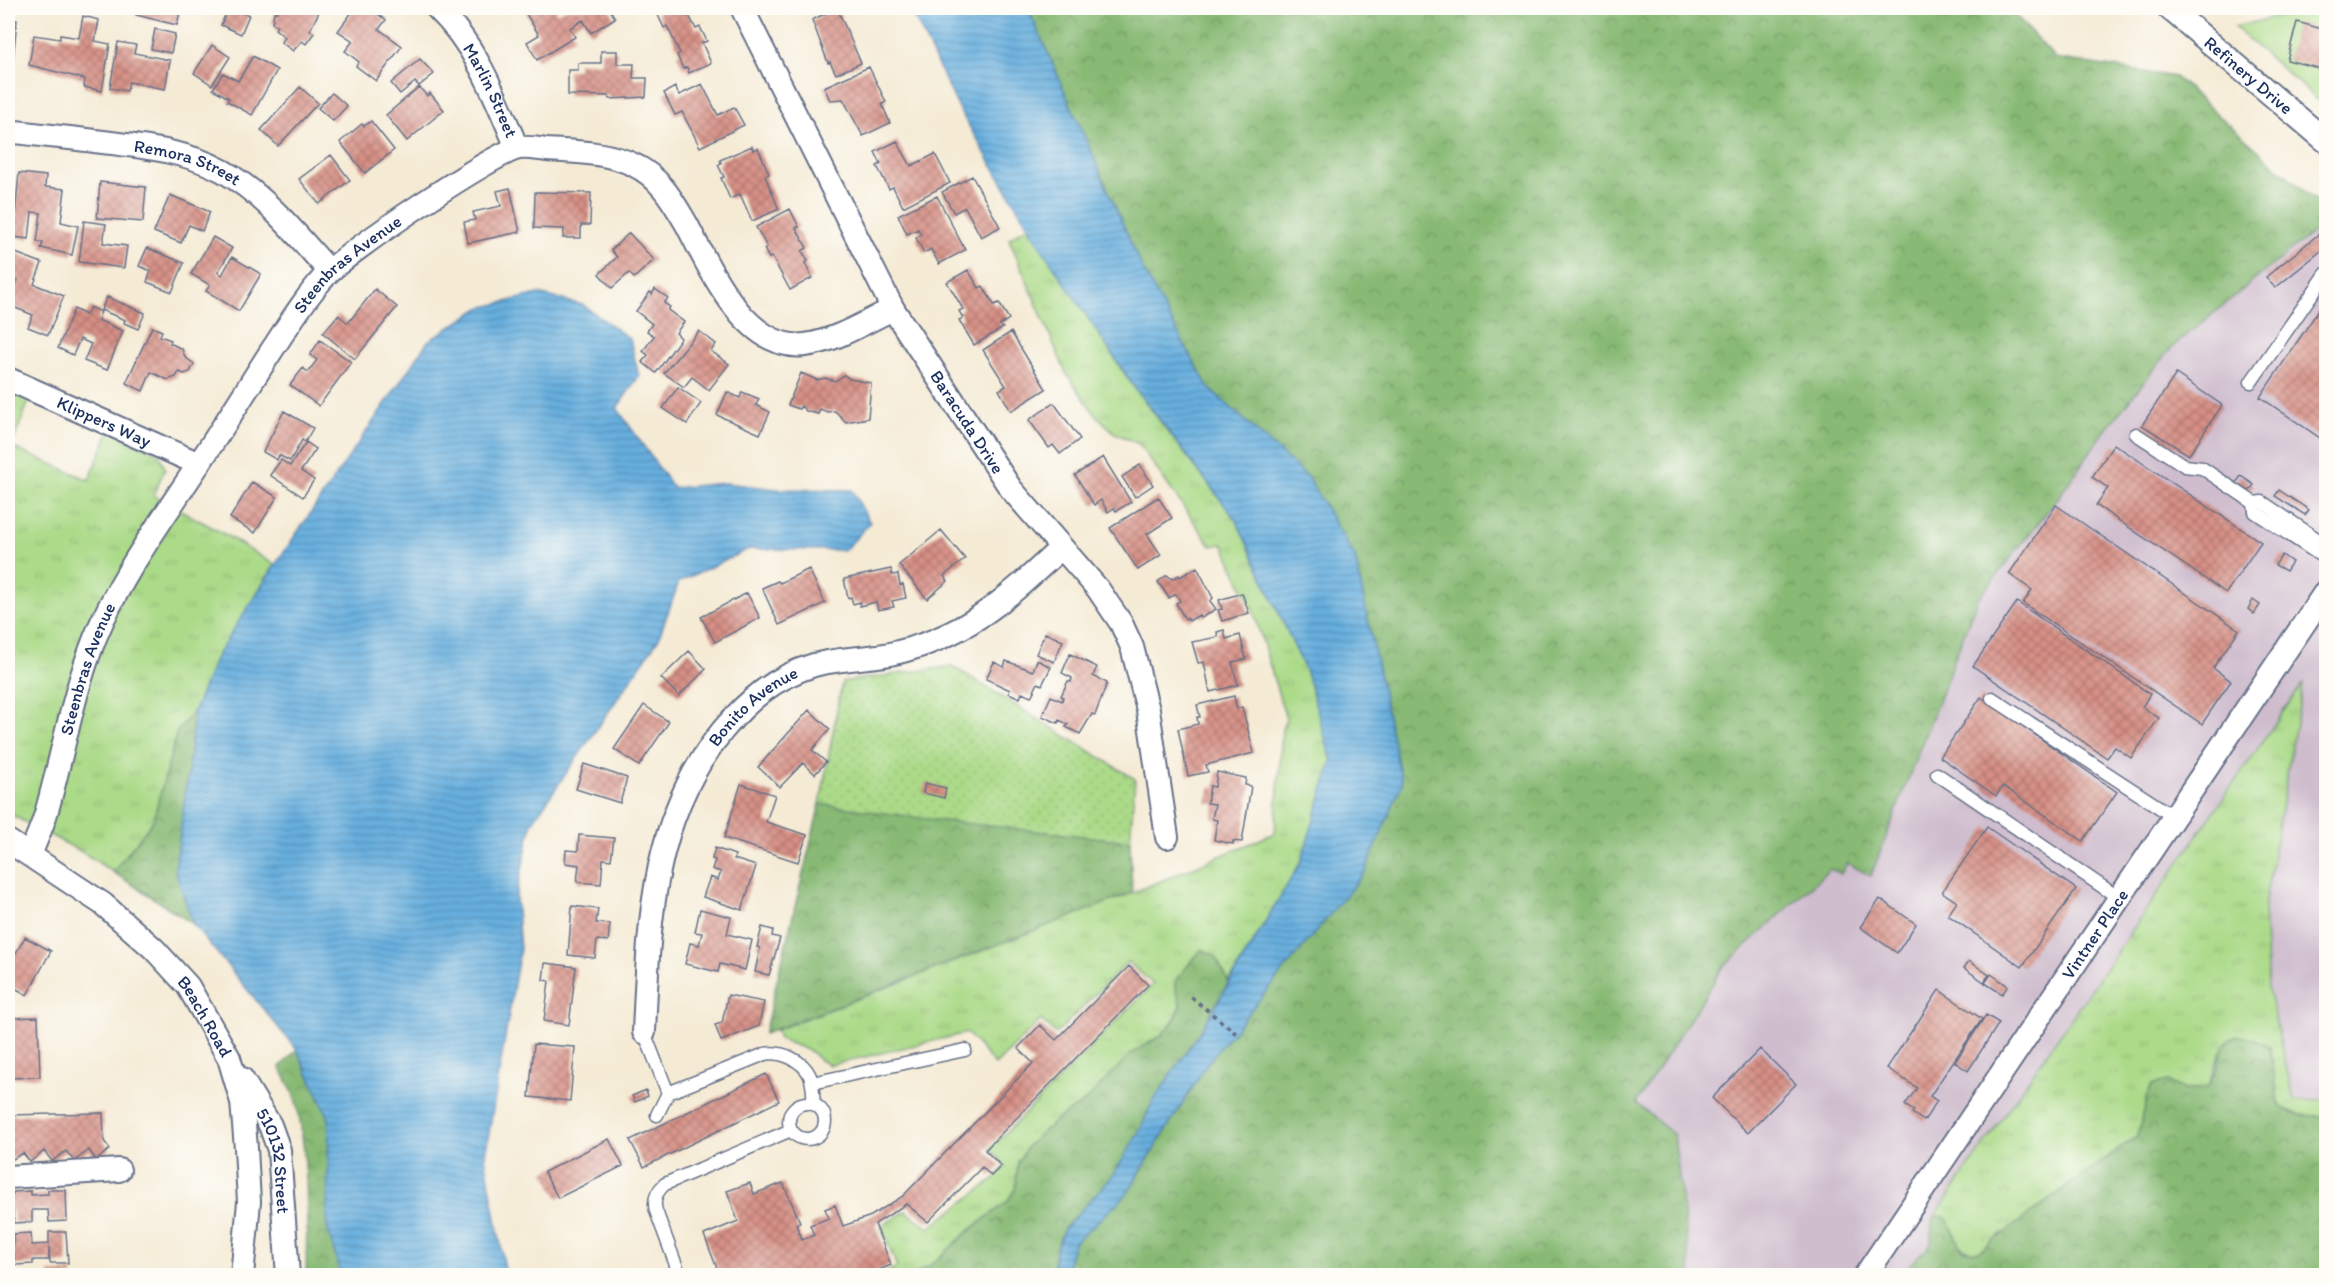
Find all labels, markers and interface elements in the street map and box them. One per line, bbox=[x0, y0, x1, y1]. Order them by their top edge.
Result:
street label: Refinery Drive bbox=[2199, 31, 2297, 119]
street label: Marlin Street bbox=[458, 39, 523, 141]
street label: Remora Street bbox=[133, 135, 245, 190]
street label: Steenbras Avenue bbox=[289, 210, 406, 318]
street label: Baracuda Drive bbox=[925, 366, 1009, 478]
street label: Klippers Way bbox=[53, 391, 155, 452]
street label: Steenbras Avenue bbox=[55, 599, 120, 738]
street label: Bonito Avenue bbox=[703, 661, 801, 751]
street label: Vintner Place bbox=[2057, 885, 2133, 983]
street label: Beach Road bbox=[173, 971, 237, 1061]
street label: 510132 Street bbox=[251, 1104, 295, 1215]

